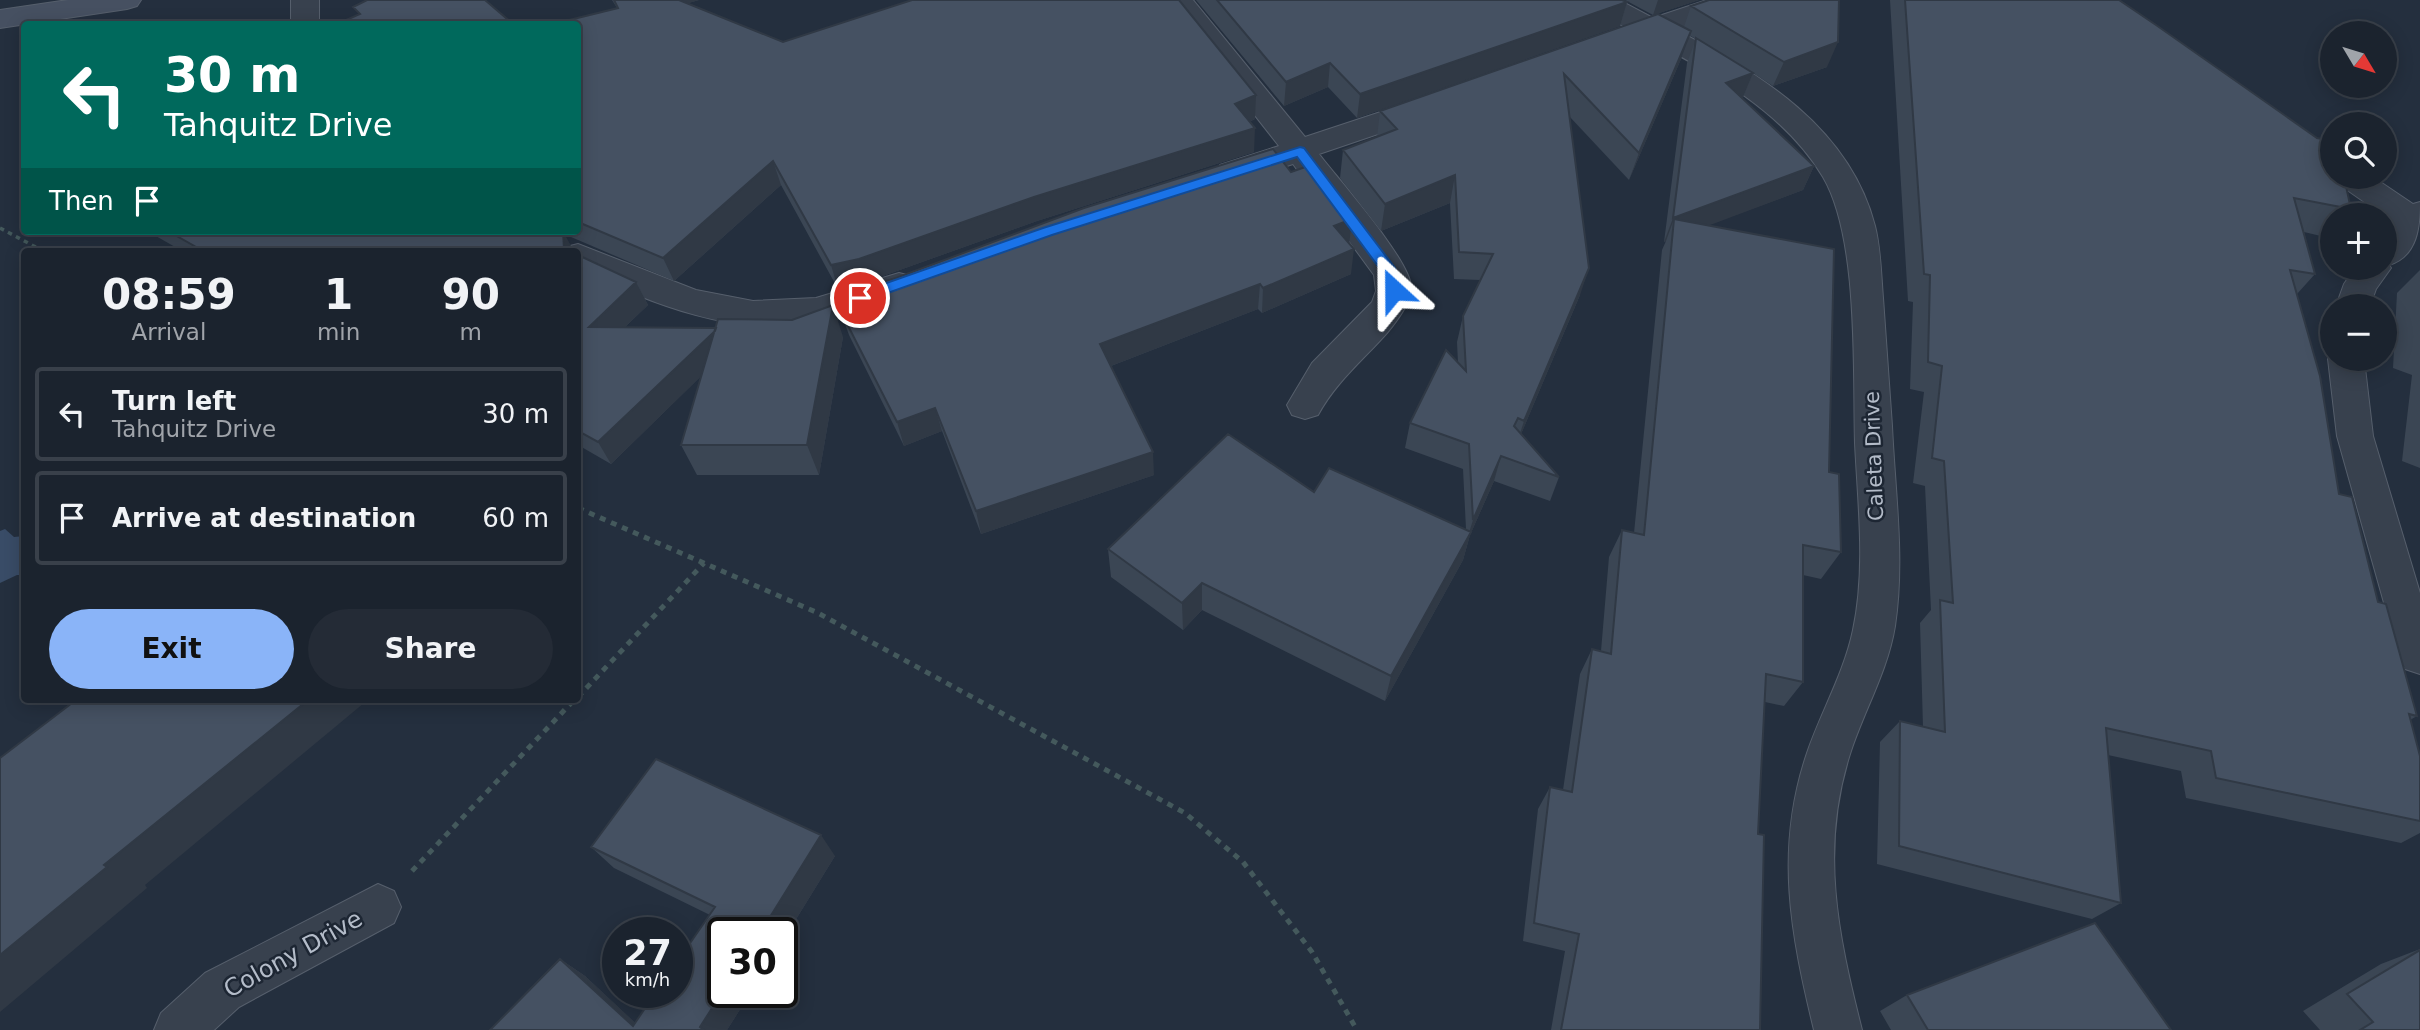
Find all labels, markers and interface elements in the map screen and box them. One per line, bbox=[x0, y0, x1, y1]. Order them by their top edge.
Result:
north arrow bbox=[2320, 21, 2398, 98]
map controls bbox=[2320, 21, 2397, 371]
text: 30 m bbox=[164, 47, 300, 104]
icon: left bbox=[49, 49, 140, 140]
text: Tahquitz Drive bbox=[164, 106, 392, 144]
button: search bbox=[2320, 112, 2397, 189]
icon: arrive bbox=[128, 182, 166, 220]
text: Then bbox=[49, 186, 114, 216]
button: + bbox=[2320, 203, 2397, 280]
position arrow bbox=[1357, 253, 1431, 327]
pin bbox=[830, 268, 890, 328]
text: 08:59 bbox=[102, 270, 236, 319]
text: 1 bbox=[324, 270, 353, 319]
text: 90 bbox=[441, 270, 500, 319]
icon: arrive bbox=[841, 279, 879, 317]
button: − bbox=[2320, 294, 2397, 371]
text: Arrival bbox=[132, 319, 206, 345]
text: min bbox=[317, 319, 360, 345]
text: m bbox=[459, 319, 482, 345]
text: Turn left bbox=[112, 386, 236, 416]
street label: Caleta Drive bbox=[1860, 391, 1888, 521]
icon: left bbox=[53, 395, 91, 433]
text: 30 m bbox=[482, 399, 549, 429]
text: Tahquitz Drive bbox=[112, 416, 276, 442]
icon: arrive bbox=[53, 499, 91, 537]
text: Arrive at destination bbox=[112, 503, 416, 533]
text: 60 m bbox=[482, 503, 549, 533]
button: Exit bbox=[49, 609, 294, 689]
button: Share bbox=[308, 609, 553, 689]
street label: Colony Drive bbox=[219, 904, 367, 1004]
speed limit sign: 30 bbox=[707, 917, 798, 1008]
text: 27 bbox=[623, 933, 672, 973]
text: km/h bbox=[625, 969, 670, 990]

